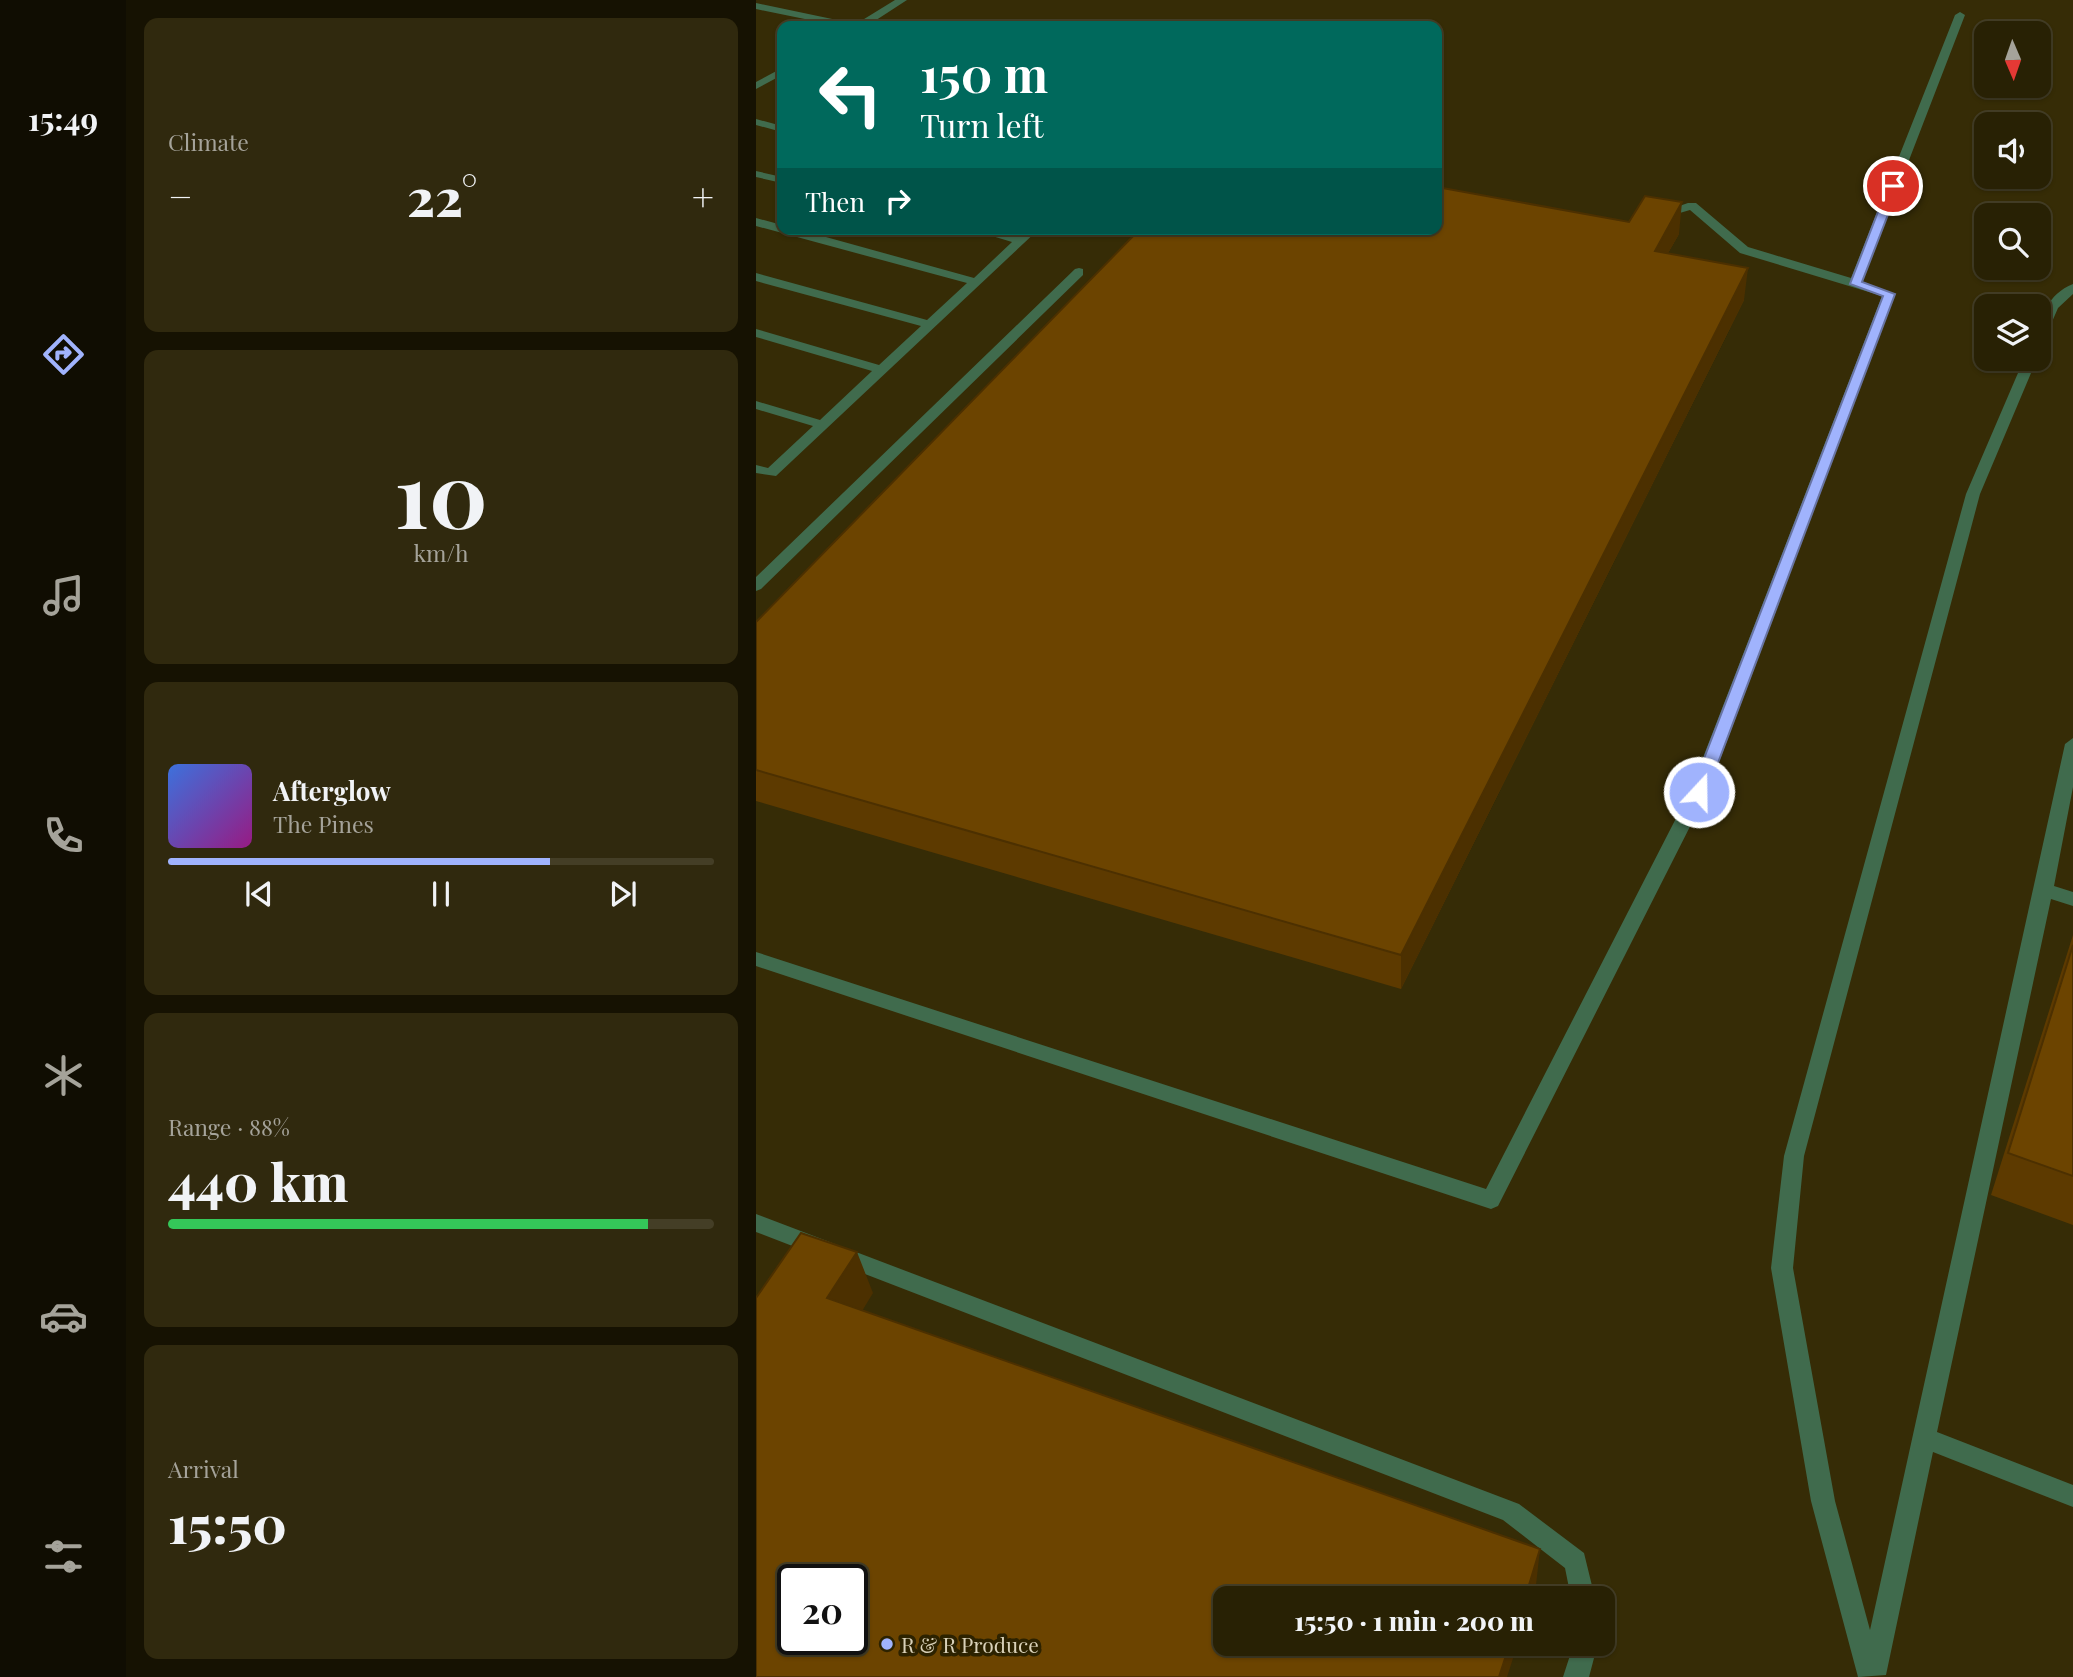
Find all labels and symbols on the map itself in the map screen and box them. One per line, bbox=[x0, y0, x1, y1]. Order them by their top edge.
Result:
north arrow bbox=[1974, 21, 2051, 98]
pin bbox=[1863, 156, 1923, 216]
position arrow bbox=[1662, 755, 1736, 829]
speed limit sign: 20 bbox=[777, 1564, 868, 1655]
place label: R & R Produce bbox=[901, 1630, 1039, 1658]
marker: R & R Produce bbox=[879, 1636, 895, 1652]

